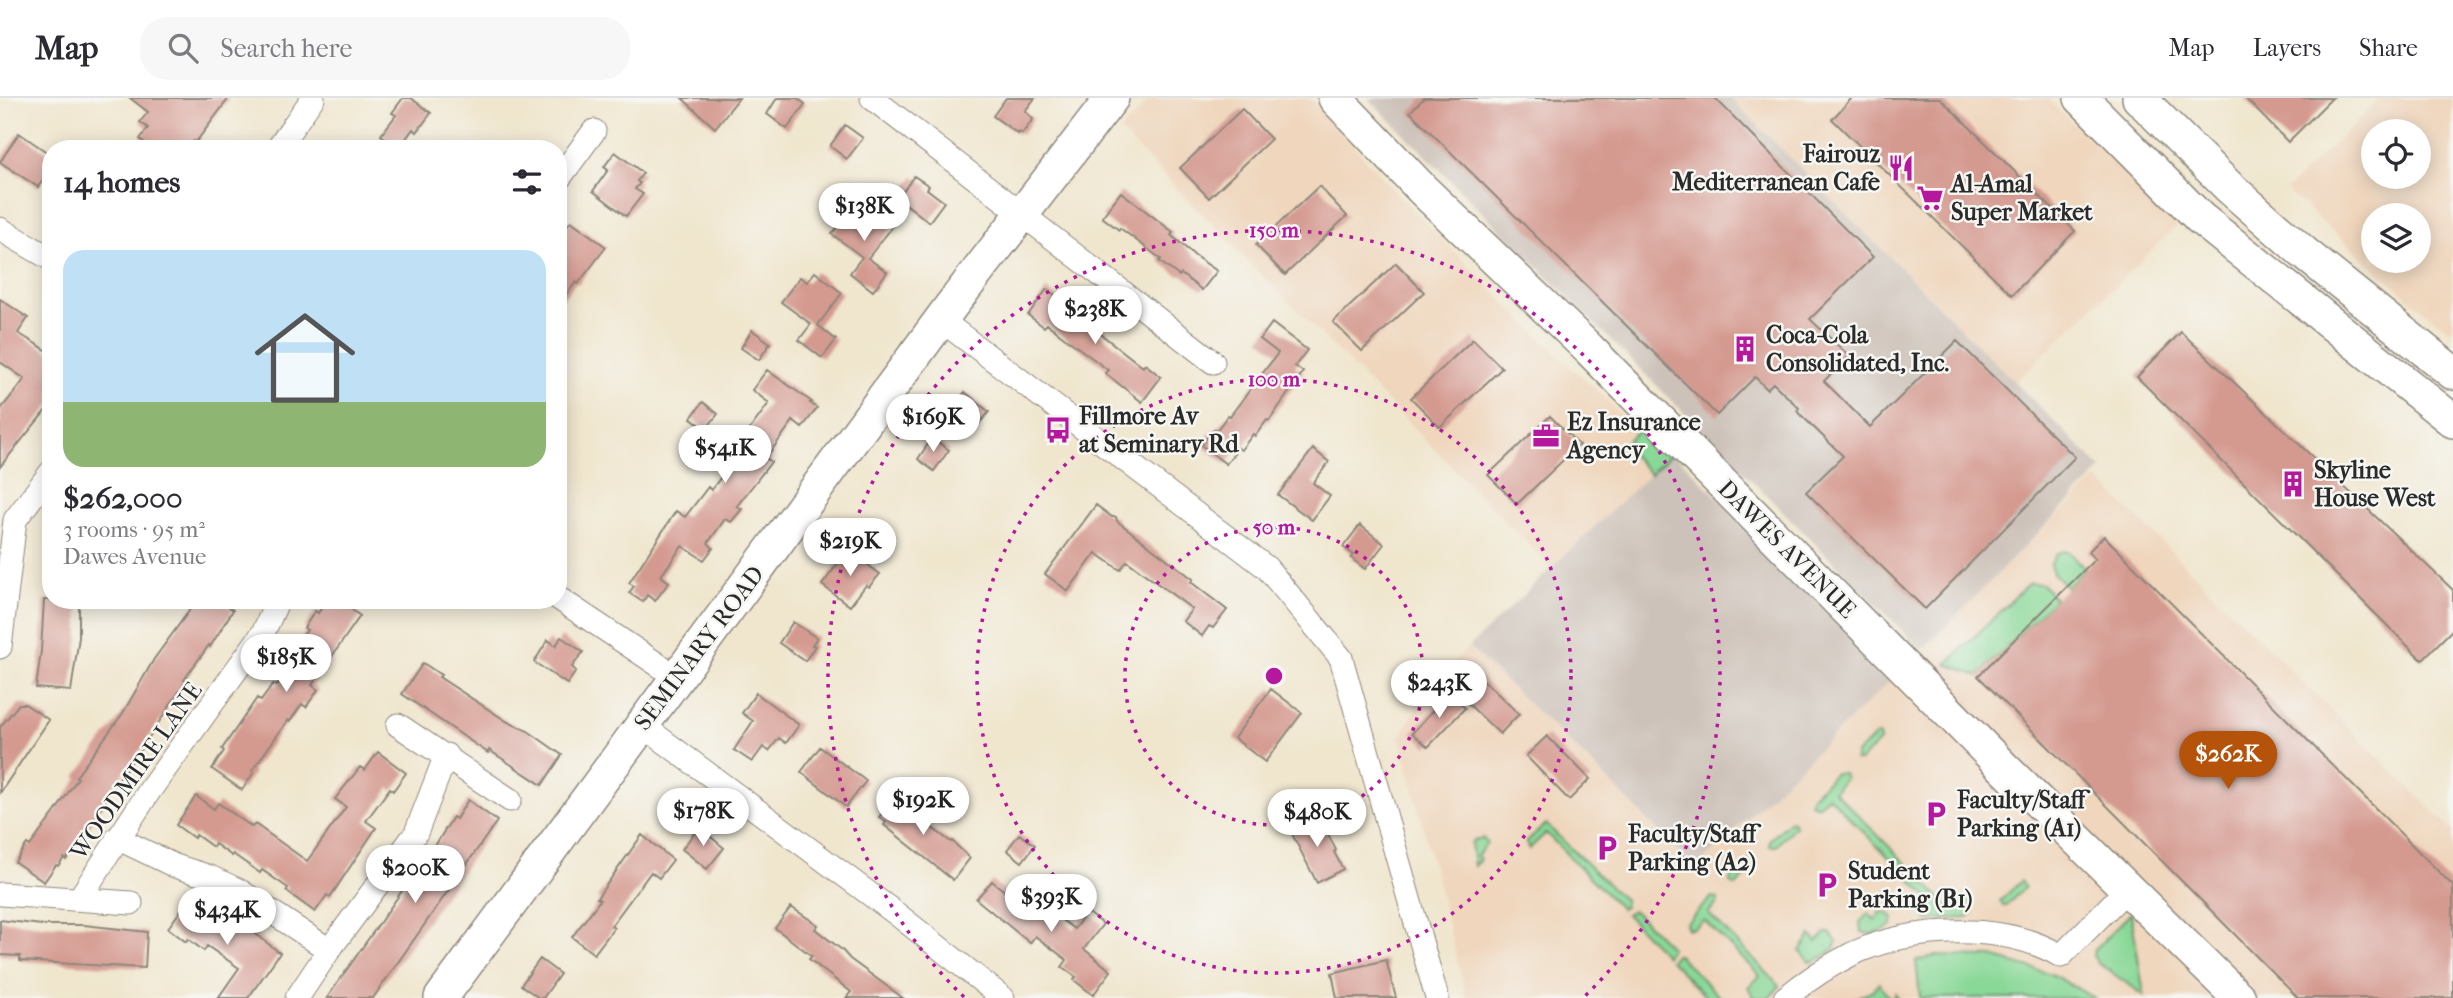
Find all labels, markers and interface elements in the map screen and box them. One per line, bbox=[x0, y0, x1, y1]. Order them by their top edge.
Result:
search box bbox=[140, 17, 630, 80]
text: Map bbox=[35, 29, 98, 68]
icon: search bbox=[164, 29, 202, 67]
text: Search here bbox=[220, 33, 352, 64]
text: Map bbox=[2169, 34, 2215, 62]
text: Layers bbox=[2253, 34, 2321, 62]
text: Share bbox=[2359, 34, 2418, 62]
map controls bbox=[2361, 119, 2431, 273]
button: locate bbox=[2361, 119, 2431, 189]
place label: Fairouz Mediterranean Cafe bbox=[1672, 140, 1880, 196]
restaurant icon: Fairouz Mediterranean Cafe bbox=[1886, 153, 1916, 183]
icon: filters bbox=[508, 163, 546, 201]
text: 14 homes bbox=[63, 165, 180, 200]
place label: Al-Amal Super Market bbox=[1949, 170, 2093, 226]
supermarket icon: Al-Amal Super Market bbox=[1915, 183, 1945, 213]
pin: $138K bbox=[815, 184, 913, 243]
text: $138K bbox=[835, 192, 893, 219]
button: layers bbox=[2361, 203, 2431, 273]
text: 150 m bbox=[1249, 218, 1300, 242]
pin: $238K bbox=[1046, 286, 1144, 346]
icon: home bbox=[242, 295, 368, 421]
text: $238K bbox=[1064, 295, 1126, 322]
place label: Coca-Cola Consolidated, Inc. bbox=[1766, 321, 1950, 377]
building icon: Coca-Cola Consolidated, Inc. bbox=[1730, 334, 1760, 364]
text: 100 m bbox=[1248, 367, 1301, 391]
pin: $169K bbox=[884, 394, 982, 454]
place label: Fillmore Av at Seminary Rd bbox=[1078, 402, 1240, 458]
text: $169K bbox=[902, 403, 964, 430]
place label: Ez Insurance Agency bbox=[1565, 408, 1701, 464]
bus stop icon: Fillmore Av at Seminary Rd bbox=[1043, 415, 1073, 445]
office icon: Ez Insurance Agency bbox=[1531, 421, 1561, 451]
pin: $541K bbox=[676, 426, 774, 485]
text: $541K bbox=[694, 434, 756, 461]
place label: Skyline House West bbox=[2314, 456, 2436, 512]
building icon: Skyline House West bbox=[2278, 469, 2308, 499]
street label: DAWES AVENUE bbox=[1712, 474, 1862, 624]
text: $262,000 bbox=[63, 481, 182, 516]
text: 50 m bbox=[1253, 515, 1296, 539]
text: 3 rooms · 95 m² bbox=[63, 516, 205, 543]
pin: $219K bbox=[801, 518, 899, 578]
text: $219K bbox=[819, 527, 881, 554]
text: Dawes Avenue bbox=[63, 543, 206, 570]
street label: SEMINARY ROAD bbox=[628, 560, 770, 736]
pin: $185K bbox=[237, 634, 335, 694]
text: $185K bbox=[256, 643, 316, 670]
pin: $243K bbox=[1390, 660, 1488, 720]
centre of rings bbox=[1262, 664, 1286, 688]
text: $243K bbox=[1407, 669, 1471, 696]
street label: WOODMIRE LANE bbox=[64, 677, 208, 866]
pin: $262K bbox=[2179, 732, 2277, 791]
text: $262K bbox=[2195, 740, 2261, 767]
pin: $192K bbox=[874, 778, 972, 837]
text: $192K bbox=[892, 786, 954, 813]
place label: Faculty/Staff Parking (A1) bbox=[1956, 786, 2091, 842]
pin: $178K bbox=[654, 788, 752, 848]
pin: $480K bbox=[1268, 790, 1366, 849]
text: $178K bbox=[673, 797, 733, 824]
text: $480K bbox=[1283, 798, 1351, 825]
parking icon: Faculty/Staff Parking (A1) bbox=[1921, 799, 1951, 829]
place label: Faculty/Staff Parking (A2) bbox=[1627, 820, 1762, 876]
parking icon: Faculty/Staff Parking (A2) bbox=[1592, 833, 1622, 863]
pin: $200K bbox=[366, 846, 464, 905]
text: $200K bbox=[382, 854, 448, 881]
place label: Student Parking (B1) bbox=[1848, 857, 1972, 913]
parking icon: Student Parking (B1) bbox=[1812, 870, 1842, 900]
pin: $393K bbox=[1002, 874, 1100, 934]
text: $393K bbox=[1021, 883, 1081, 910]
pin: $434K bbox=[178, 888, 276, 947]
text: $434K bbox=[194, 896, 260, 923]

